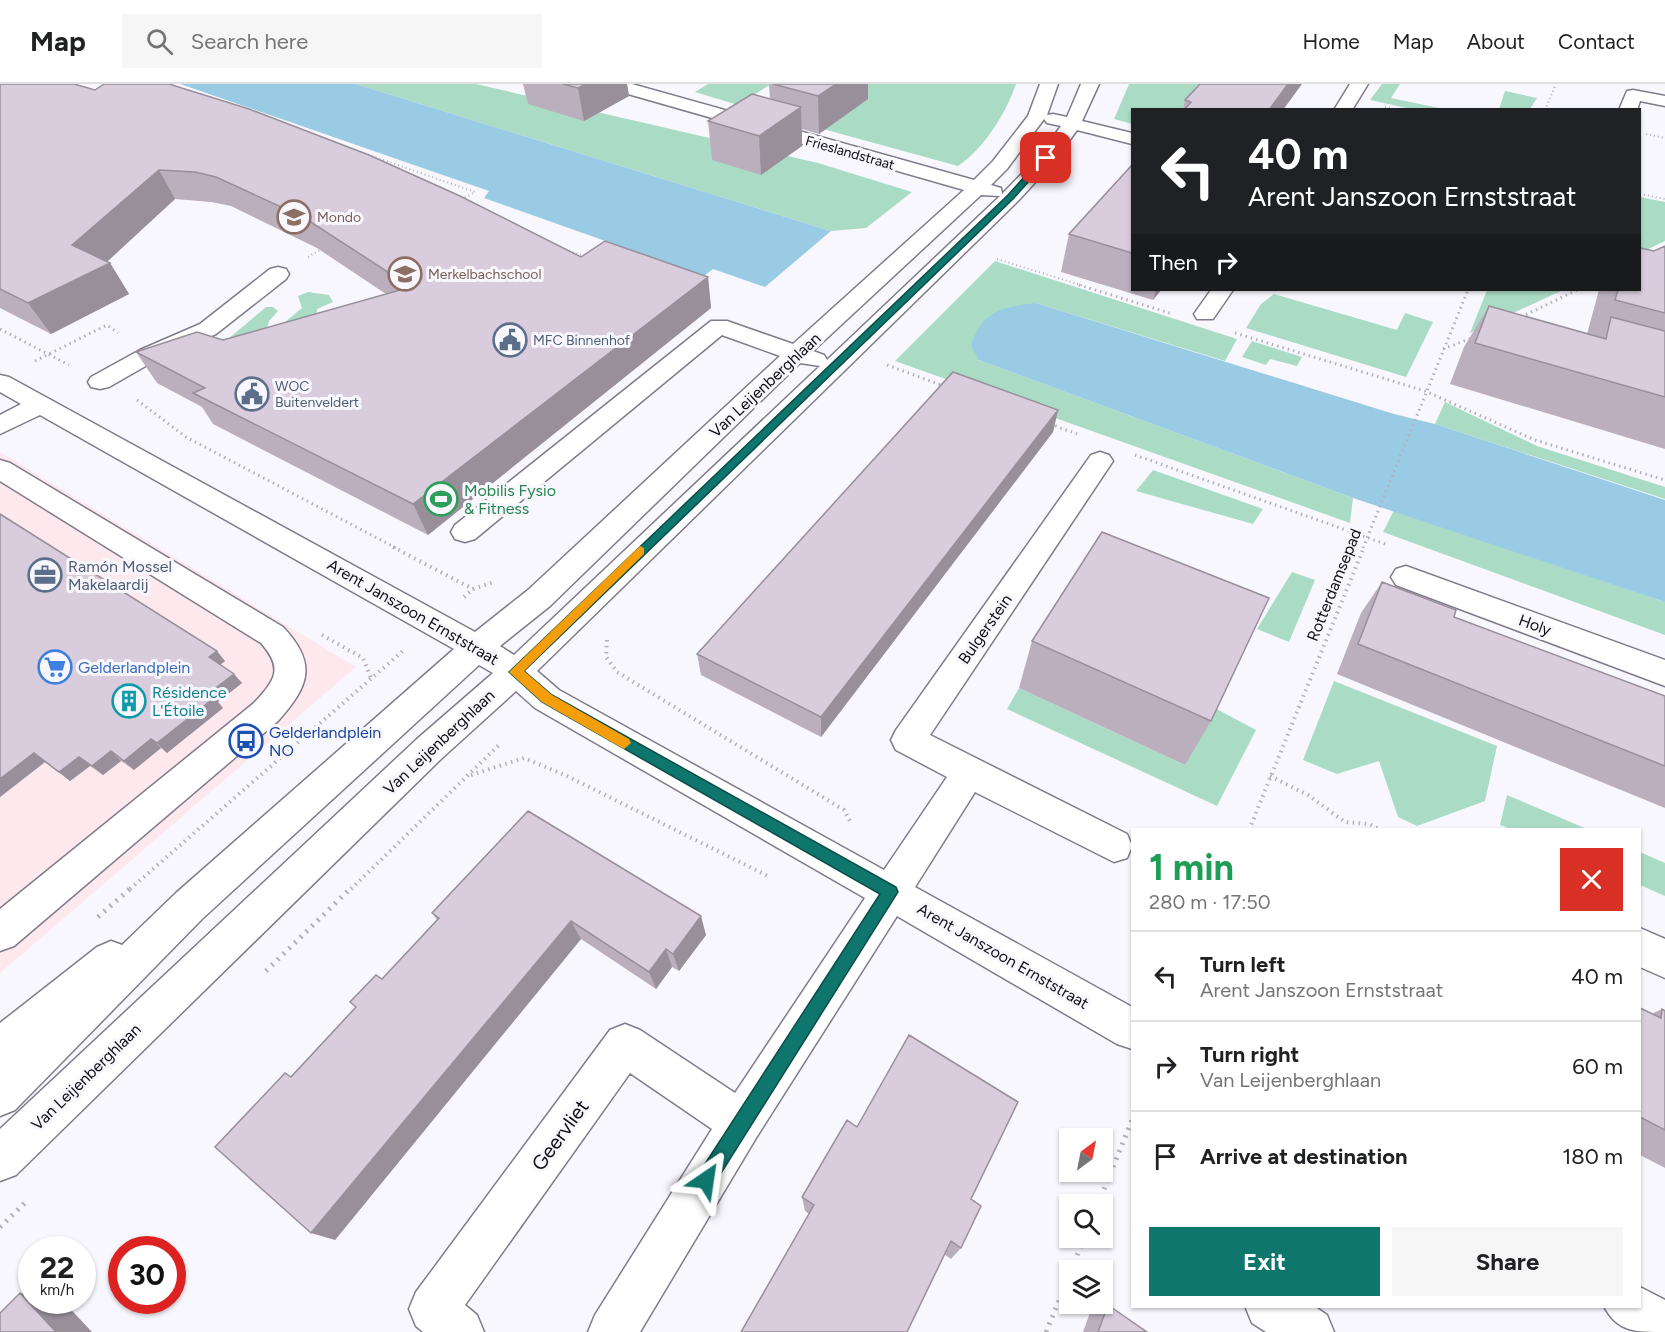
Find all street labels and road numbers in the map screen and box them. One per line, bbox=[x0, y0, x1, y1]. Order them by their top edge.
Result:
street label: Frieslandstraat bbox=[803, 132, 897, 174]
street label: Van Leijenberghlaan bbox=[706, 329, 824, 441]
street label: Rotterdamsepad bbox=[1303, 526, 1365, 644]
street label: Arent Janszoon Ernststraat bbox=[324, 555, 502, 669]
street label: Bulgerstein bbox=[954, 590, 1016, 667]
street label: Holy bbox=[1516, 610, 1554, 640]
street label: Van Leijenberghlaan bbox=[380, 686, 498, 798]
street label: Arent Janszoon Ernststraat bbox=[914, 899, 1092, 1013]
street label: Van Leijenberghlaan bbox=[27, 1020, 145, 1134]
street label: Geervliet bbox=[526, 1095, 594, 1175]

